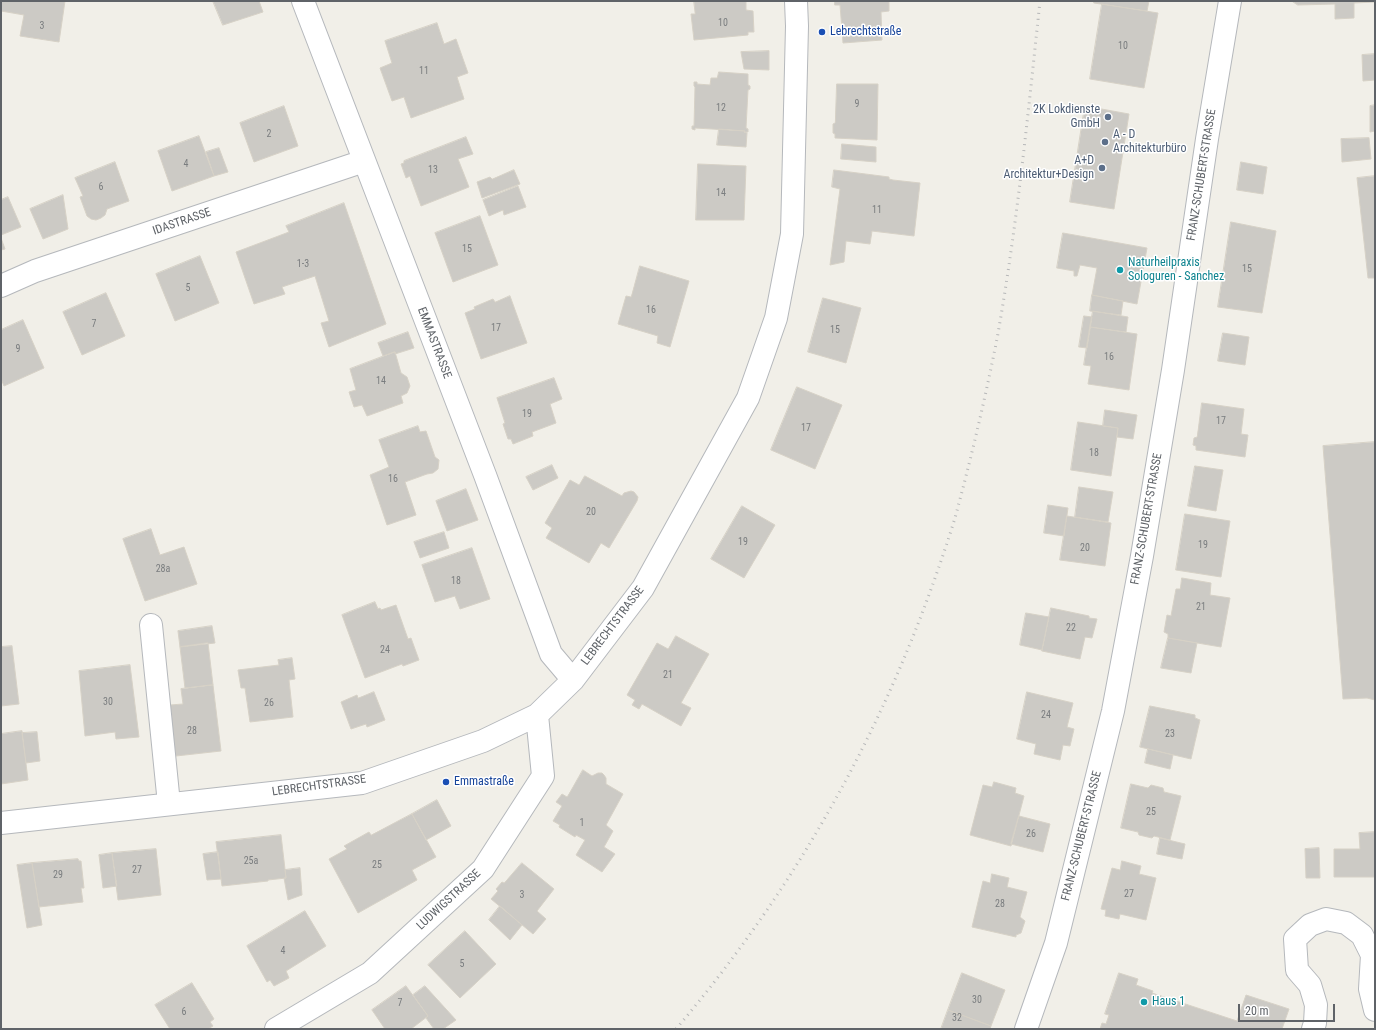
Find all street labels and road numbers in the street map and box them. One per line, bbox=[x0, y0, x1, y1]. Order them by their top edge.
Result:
street label: FRANZ-SCHUBERT-STRASSE bbox=[1184, 108, 1220, 242]
street label: IDASTRASSE bbox=[151, 205, 213, 239]
street label: EMMASTRASSE bbox=[414, 305, 454, 381]
street label: FRANZ-SCHUBERT-STRASSE bbox=[1128, 452, 1166, 586]
street label: LEBRECHTSTRASSE bbox=[579, 584, 647, 668]
street label: FRANZ-SCHUBERT-STRASSE bbox=[1059, 770, 1105, 902]
street label: LEBRECHTSTRASSE bbox=[271, 772, 367, 800]
street label: LUDWIGSTRASSE bbox=[414, 867, 484, 933]

